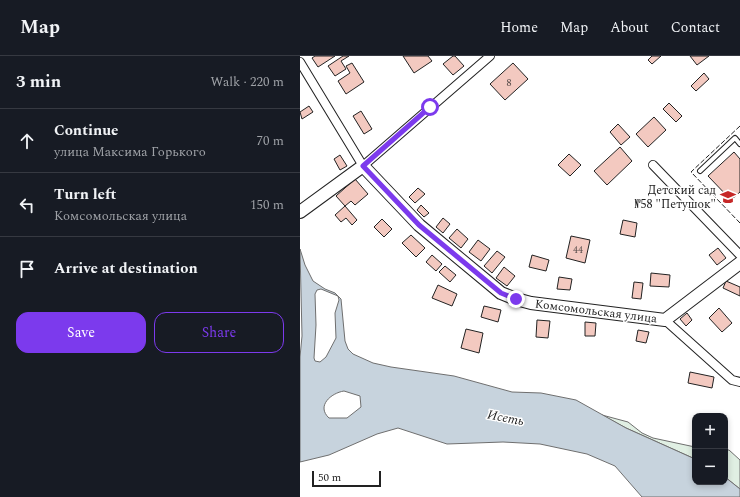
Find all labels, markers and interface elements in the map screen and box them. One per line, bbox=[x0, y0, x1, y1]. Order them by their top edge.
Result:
text: Map bbox=[20, 13, 60, 42]
text: Home bbox=[500, 17, 538, 38]
text: Map bbox=[560, 17, 588, 38]
text: About bbox=[610, 17, 649, 38]
text: Contact bbox=[671, 17, 720, 38]
text: 3 min bbox=[16, 69, 61, 95]
text: Walk · 220 m bbox=[210, 72, 284, 92]
house number: 8 bbox=[507, 75, 512, 91]
route start bbox=[421, 98, 439, 116]
text: Continue bbox=[54, 119, 119, 142]
icon: ahead bbox=[16, 130, 38, 152]
text: 70 m bbox=[257, 131, 284, 151]
text: улица Максима Горького bbox=[54, 142, 206, 162]
place label: Детский сад №58 "Петушок" bbox=[635, 181, 716, 214]
text: Turn left bbox=[54, 183, 116, 206]
school or university icon: Детский сад №58 "Петушок" bbox=[719, 188, 737, 206]
icon: left bbox=[16, 194, 38, 216]
text: 150 m bbox=[250, 195, 284, 215]
text: Комсомольская улица bbox=[54, 206, 187, 226]
house number: 44 bbox=[573, 242, 583, 258]
text: Arrive at destination bbox=[54, 257, 198, 280]
icon: arrive bbox=[16, 258, 38, 280]
route end bbox=[507, 290, 525, 308]
street label: Комсомольская улица bbox=[534, 295, 658, 328]
button: Save bbox=[16, 312, 146, 353]
button: Share bbox=[154, 312, 284, 353]
water label: Исеть bbox=[486, 405, 526, 431]
map controls bbox=[692, 413, 728, 485]
button: + bbox=[692, 413, 728, 449]
button: − bbox=[692, 449, 728, 485]
scale bar bbox=[312, 469, 381, 488]
text: 50 m bbox=[318, 469, 341, 486]

